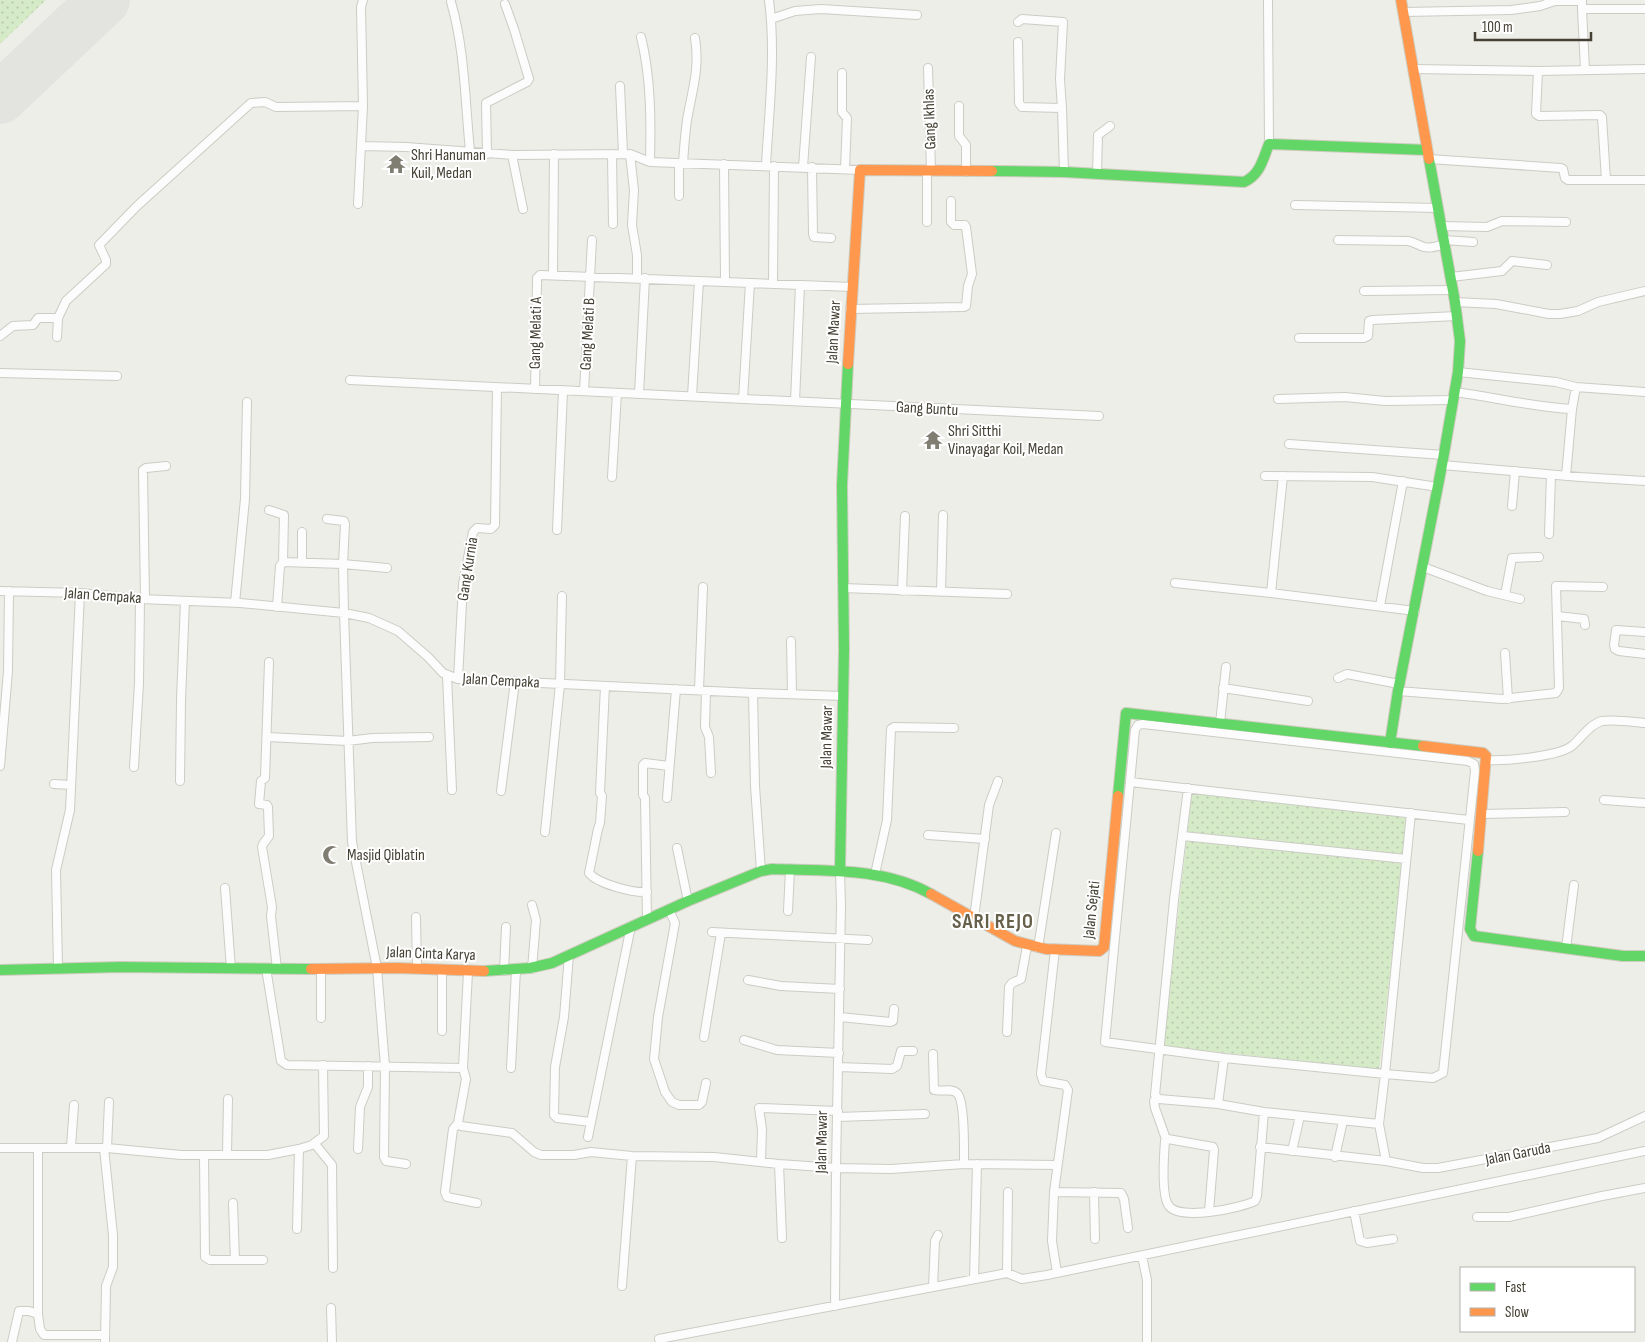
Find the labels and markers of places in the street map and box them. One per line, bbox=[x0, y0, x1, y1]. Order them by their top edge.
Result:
place label: Shri Hanuman Kuil, Medan bbox=[411, 146, 486, 183]
temple icon: Shri Hanuman Kuil, Medan bbox=[385, 153, 407, 175]
place label: Shri Sitthi Vinayagar Koil, Medan bbox=[948, 422, 1063, 459]
temple icon: Shri Sitthi Vinayagar Koil, Medan bbox=[922, 429, 944, 451]
mosque icon: Masjid Qiblatin bbox=[321, 844, 343, 866]
place label: Masjid Qiblatin bbox=[347, 846, 425, 865]

